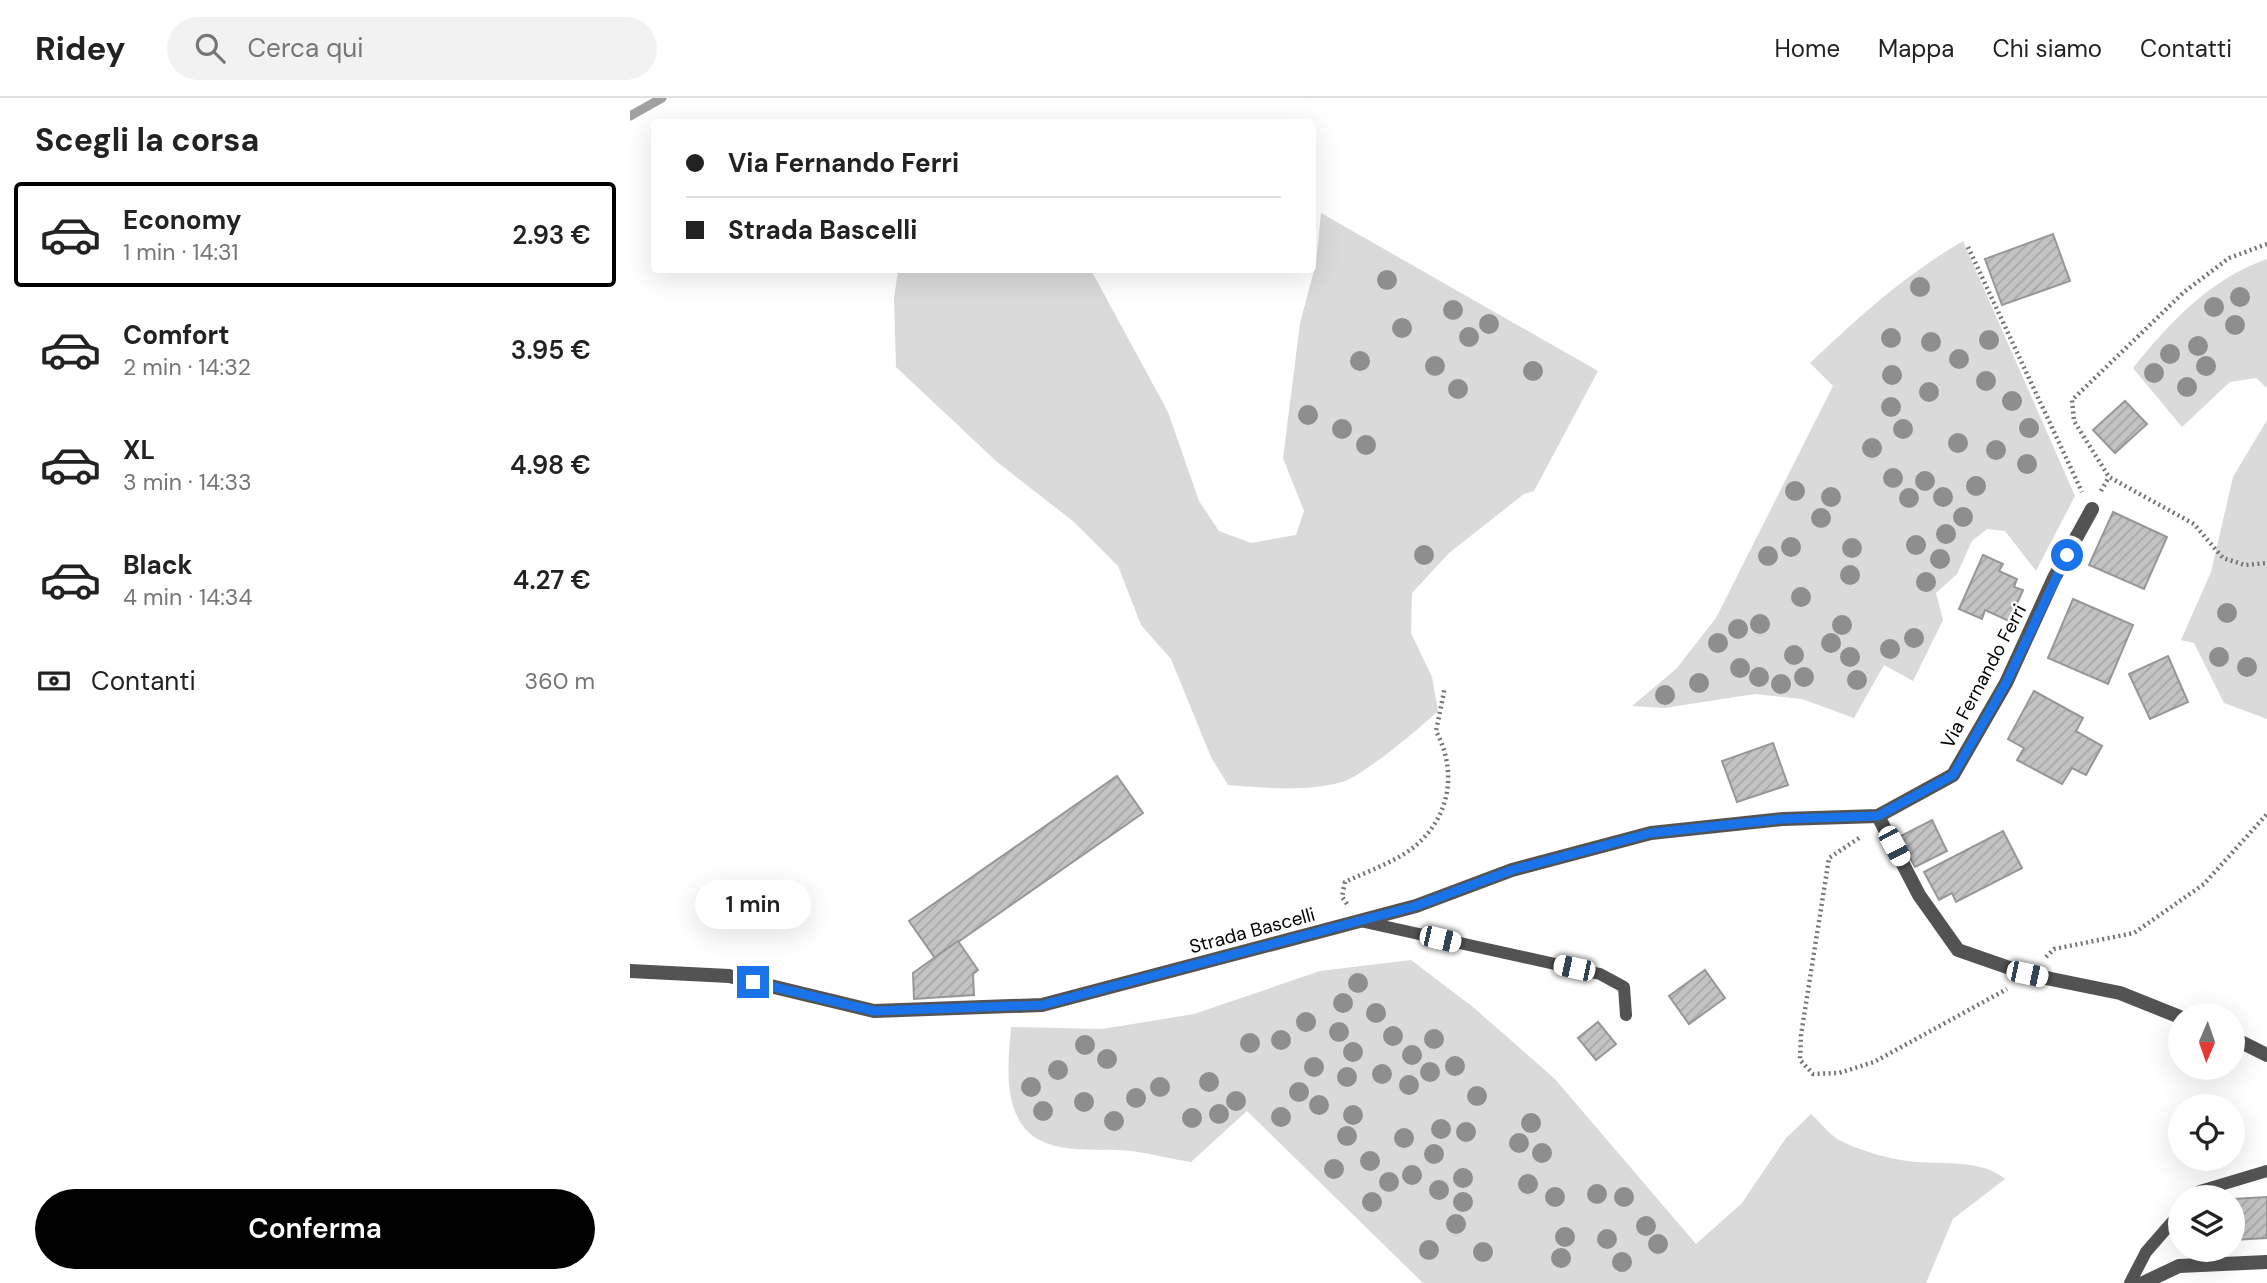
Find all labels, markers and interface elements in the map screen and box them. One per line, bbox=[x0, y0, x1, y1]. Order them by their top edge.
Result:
search box bbox=[167, 17, 657, 80]
text: Ridey bbox=[35, 27, 125, 70]
icon: search bbox=[191, 29, 229, 67]
text: Cerca qui bbox=[247, 31, 363, 65]
text: Home bbox=[1774, 33, 1840, 64]
text: Mappa bbox=[1878, 33, 1954, 64]
text: Chi siamo bbox=[1992, 33, 2102, 64]
text: Contatti bbox=[2140, 33, 2232, 64]
text: Scegli la corsa bbox=[35, 119, 259, 161]
text: Via Fernando Ferri bbox=[728, 146, 959, 180]
icon: car bbox=[39, 203, 102, 266]
text: Economy bbox=[123, 203, 241, 237]
text: Strada Bascelli bbox=[728, 213, 917, 247]
text: 2.93 € bbox=[512, 218, 591, 252]
text: 1 min · 14:31 bbox=[123, 237, 238, 267]
icon: car bbox=[39, 318, 102, 381]
text: Comfort bbox=[123, 318, 229, 352]
text: 3.95 € bbox=[511, 333, 591, 367]
text: 2 min · 14:32 bbox=[123, 352, 251, 382]
icon: car bbox=[39, 433, 102, 496]
text: XL bbox=[123, 433, 155, 467]
text: 4.98 € bbox=[510, 448, 591, 482]
text: 3 min · 14:33 bbox=[123, 467, 252, 497]
route start bbox=[2051, 539, 2083, 571]
icon: car bbox=[39, 548, 102, 611]
text: Black bbox=[123, 548, 193, 582]
text: 4.27 € bbox=[513, 563, 591, 597]
text: 4 min · 14:34 bbox=[123, 582, 252, 612]
street label: Via Fernando Ferri bbox=[1935, 600, 2032, 753]
icon: cash bbox=[35, 662, 73, 700]
text: Contanti bbox=[91, 664, 196, 698]
text: 360 m bbox=[525, 666, 595, 696]
car bbox=[1875, 823, 1914, 869]
callout: 1 min bbox=[695, 880, 811, 930]
text: 1 min bbox=[726, 889, 780, 919]
street label: Strada Bascelli bbox=[1187, 902, 1318, 959]
car bbox=[1418, 924, 1463, 954]
car bbox=[1552, 953, 1597, 983]
car bbox=[2005, 959, 2050, 989]
route end bbox=[737, 966, 769, 998]
north arrow bbox=[2168, 1003, 2245, 1080]
map controls bbox=[2168, 1003, 2245, 1262]
button: locate bbox=[2168, 1094, 2245, 1171]
button: layers bbox=[2168, 1185, 2245, 1262]
button: Conferma bbox=[35, 1189, 595, 1269]

